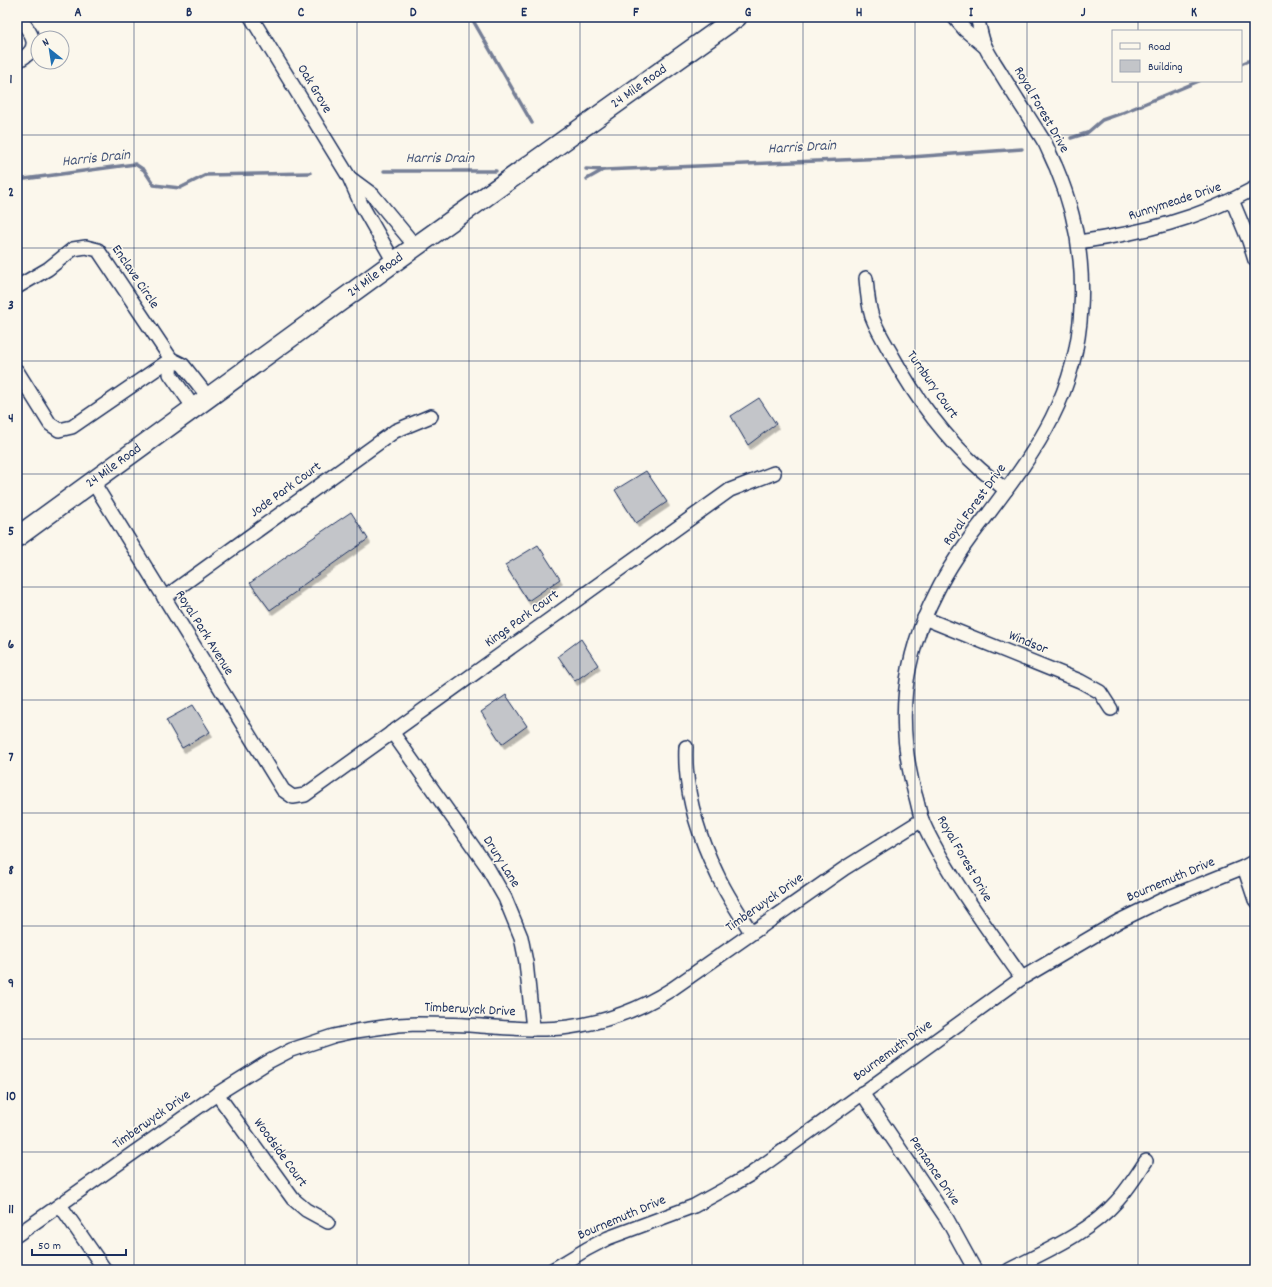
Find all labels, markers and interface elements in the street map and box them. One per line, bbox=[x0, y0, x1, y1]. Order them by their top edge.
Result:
text: A bbox=[74, 4, 82, 23]
text: B bbox=[186, 4, 192, 23]
text: C bbox=[298, 4, 305, 23]
text: D bbox=[410, 4, 417, 23]
text: E bbox=[521, 4, 528, 23]
text: F bbox=[633, 4, 639, 23]
text: G bbox=[745, 4, 752, 23]
text: H bbox=[856, 4, 863, 23]
text: I bbox=[969, 4, 974, 23]
text: J bbox=[1081, 4, 1086, 23]
text: K bbox=[1191, 4, 1197, 23]
north arrow bbox=[30, 30, 70, 70]
legend bbox=[1112, 30, 1242, 82]
text: N bbox=[40, 35, 53, 51]
text: Road bbox=[1148, 39, 1170, 56]
text: Building bbox=[1148, 59, 1183, 76]
street label: 24 Mile Road bbox=[607, 60, 671, 114]
street label: Oak Grove bbox=[292, 61, 336, 117]
street label: Royal Forest Drive bbox=[1008, 63, 1074, 157]
text: 1 bbox=[10, 71, 13, 90]
water label: Harris Drain bbox=[767, 135, 838, 161]
water label: Harris Drain bbox=[61, 144, 132, 174]
water label: Harris Drain bbox=[406, 148, 475, 170]
street label: Runnymeade Drive bbox=[1126, 178, 1224, 226]
text: 2 bbox=[8, 184, 14, 203]
street label: Enclave Circle bbox=[106, 241, 164, 313]
street label: 24 Mile Road bbox=[344, 248, 408, 303]
text: 3 bbox=[8, 297, 14, 316]
street label: Turnbury Court bbox=[901, 347, 963, 423]
text: 4 bbox=[8, 410, 14, 429]
street label: 24 Mile Road bbox=[82, 439, 146, 493]
street label: Jode Park Court bbox=[246, 457, 326, 523]
street label: Royal Forest Drive bbox=[938, 460, 1012, 550]
text: 5 bbox=[8, 523, 14, 542]
street label: Kings Park Court bbox=[481, 585, 563, 653]
street label: Royal Park Avenue bbox=[170, 586, 238, 680]
street label: Windsor bbox=[1005, 626, 1051, 660]
text: 6 bbox=[8, 636, 15, 655]
text: 7 bbox=[9, 749, 14, 768]
street label: Royal Forest Drive bbox=[931, 812, 997, 906]
street label: Drury Lane bbox=[477, 832, 525, 892]
street label: Bournemuth Drive bbox=[1124, 852, 1218, 908]
text: 8 bbox=[8, 862, 14, 881]
street label: Timberwyck Drive bbox=[722, 869, 808, 937]
text: 9 bbox=[8, 975, 14, 994]
street label: Timberwyck Drive bbox=[424, 998, 516, 1022]
street label: Bournemuth Drive bbox=[849, 1015, 937, 1087]
street label: Timberwyck Drive bbox=[109, 1086, 195, 1154]
text: 10 bbox=[6, 1088, 16, 1107]
street label: Woodside Court bbox=[248, 1114, 312, 1192]
street label: Penzance Drive bbox=[904, 1133, 964, 1209]
street label: Bournemuth Drive bbox=[575, 1190, 669, 1246]
text: 11 bbox=[8, 1201, 14, 1220]
scale bar bbox=[32, 1231, 126, 1257]
text: 50 m bbox=[38, 1238, 61, 1255]

